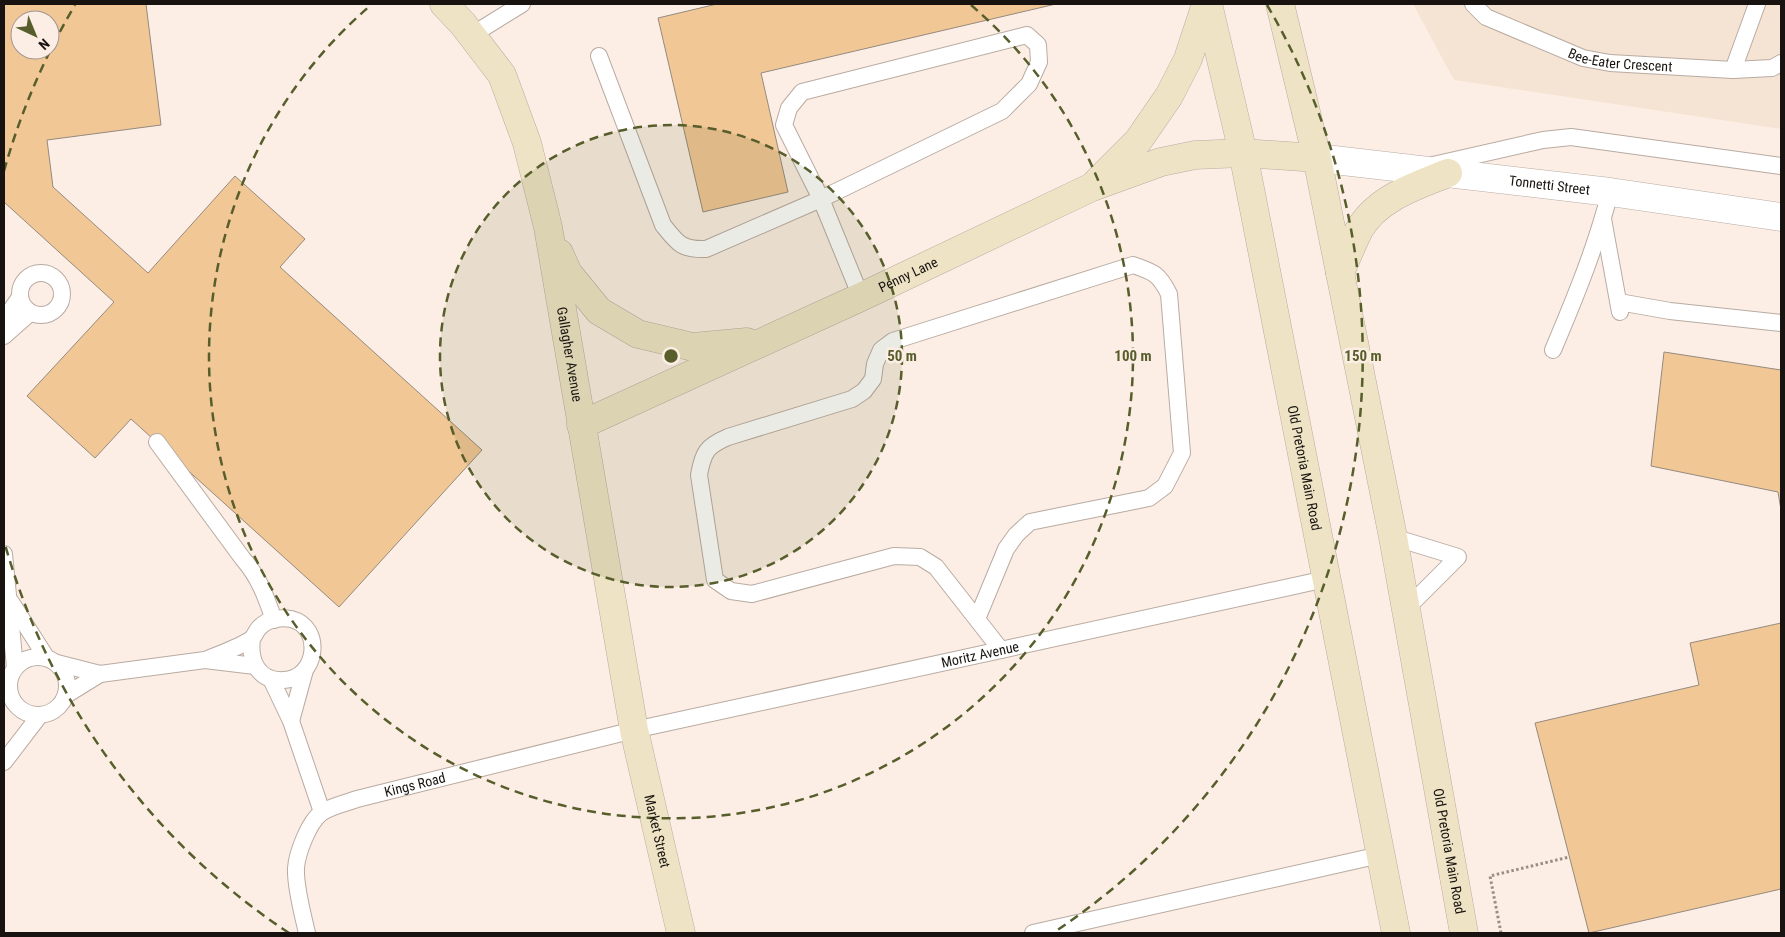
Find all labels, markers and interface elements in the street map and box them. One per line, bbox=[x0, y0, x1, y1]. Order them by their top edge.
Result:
north arrow bbox=[10, 10, 60, 60]
text: N bbox=[35, 36, 53, 53]
street label: Bee-Eater Crescent bbox=[1566, 45, 1673, 75]
street label: Tonnetti Street bbox=[1508, 172, 1591, 198]
street label: Penny Lane bbox=[876, 254, 941, 295]
street label: Gallagher Avenue bbox=[554, 306, 586, 404]
centre of rings bbox=[662, 347, 680, 365]
text: 50 m bbox=[887, 347, 917, 365]
text: 100 m bbox=[1114, 347, 1152, 365]
text: 150 m bbox=[1344, 347, 1382, 365]
street label: Old Pretoria Main Road bbox=[1285, 404, 1325, 532]
street label: Moritz Avenue bbox=[940, 638, 1021, 671]
street label: Kings Road bbox=[383, 769, 447, 800]
street label: Old Pretoria Main Road bbox=[1430, 787, 1468, 915]
street label: Market Street bbox=[641, 793, 674, 869]

